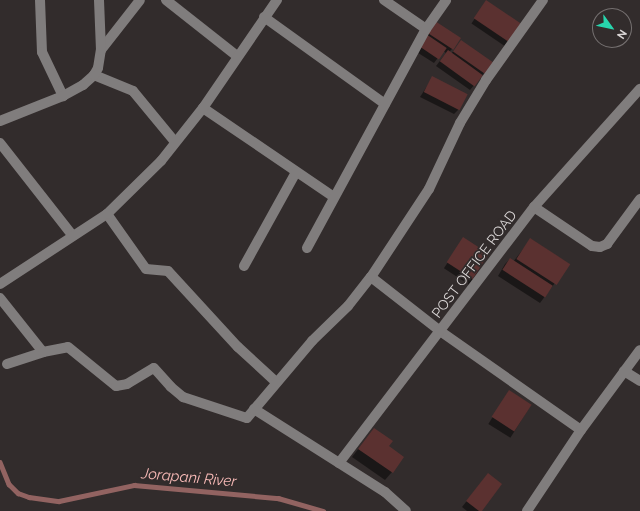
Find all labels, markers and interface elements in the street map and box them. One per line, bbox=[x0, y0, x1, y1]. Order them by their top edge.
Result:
north arrow bbox=[592, 8, 632, 48]
text: N bbox=[614, 27, 629, 41]
street label: POST OFFICE ROAD bbox=[428, 207, 520, 321]
water label: Jorapani River bbox=[141, 465, 237, 491]

